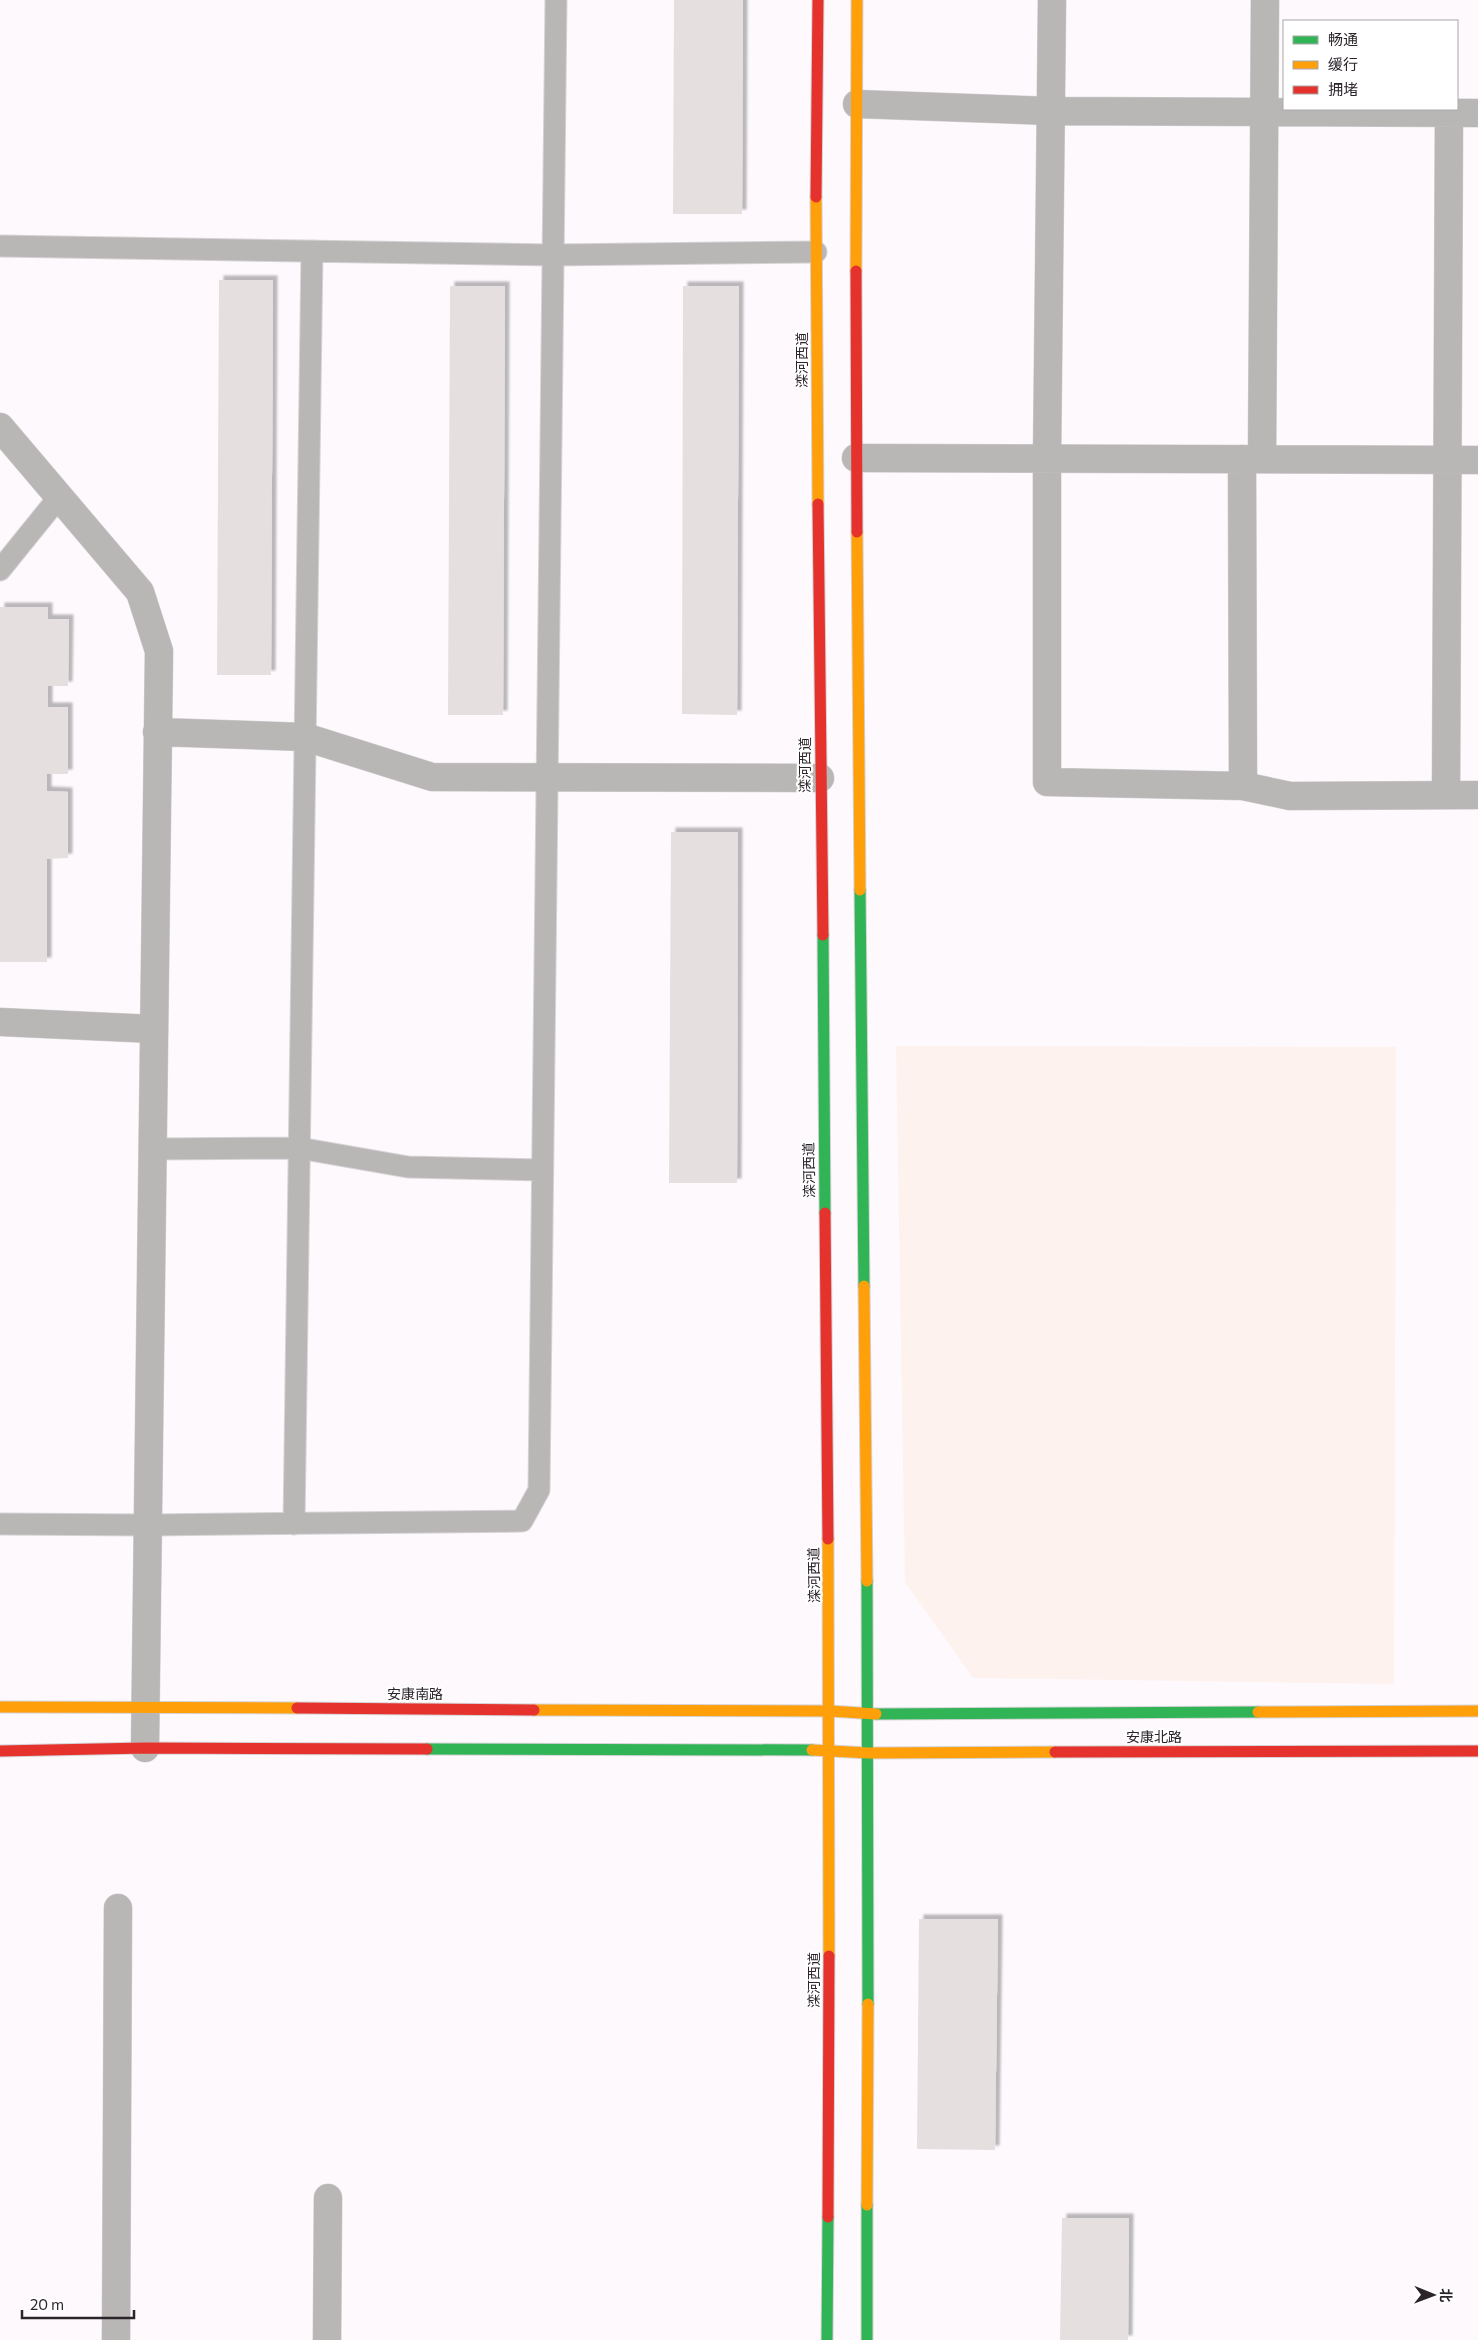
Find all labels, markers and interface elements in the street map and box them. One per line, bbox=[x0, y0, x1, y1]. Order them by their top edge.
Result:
legend bbox=[1283, 20, 1458, 110]
text: 畅通 bbox=[1328, 30, 1358, 48]
text: 缓行 bbox=[1328, 55, 1358, 73]
text: 拥堵 bbox=[1328, 80, 1358, 98]
street label: 滦河西道 bbox=[793, 332, 810, 388]
street label: 滦河西道 bbox=[796, 737, 813, 793]
street label: 滦河西道 bbox=[800, 1142, 817, 1198]
street label: 滦河西道 bbox=[805, 1547, 822, 1603]
street label: 安康南路 bbox=[387, 1685, 443, 1702]
street label: 安康北路 bbox=[1126, 1728, 1182, 1745]
street label: 滦河西道 bbox=[805, 1952, 822, 2008]
north arrow bbox=[1408, 2270, 1458, 2320]
scale bar bbox=[22, 2288, 135, 2320]
text: 北 bbox=[1438, 2288, 1455, 2302]
text: 20 m bbox=[30, 2295, 64, 2313]

